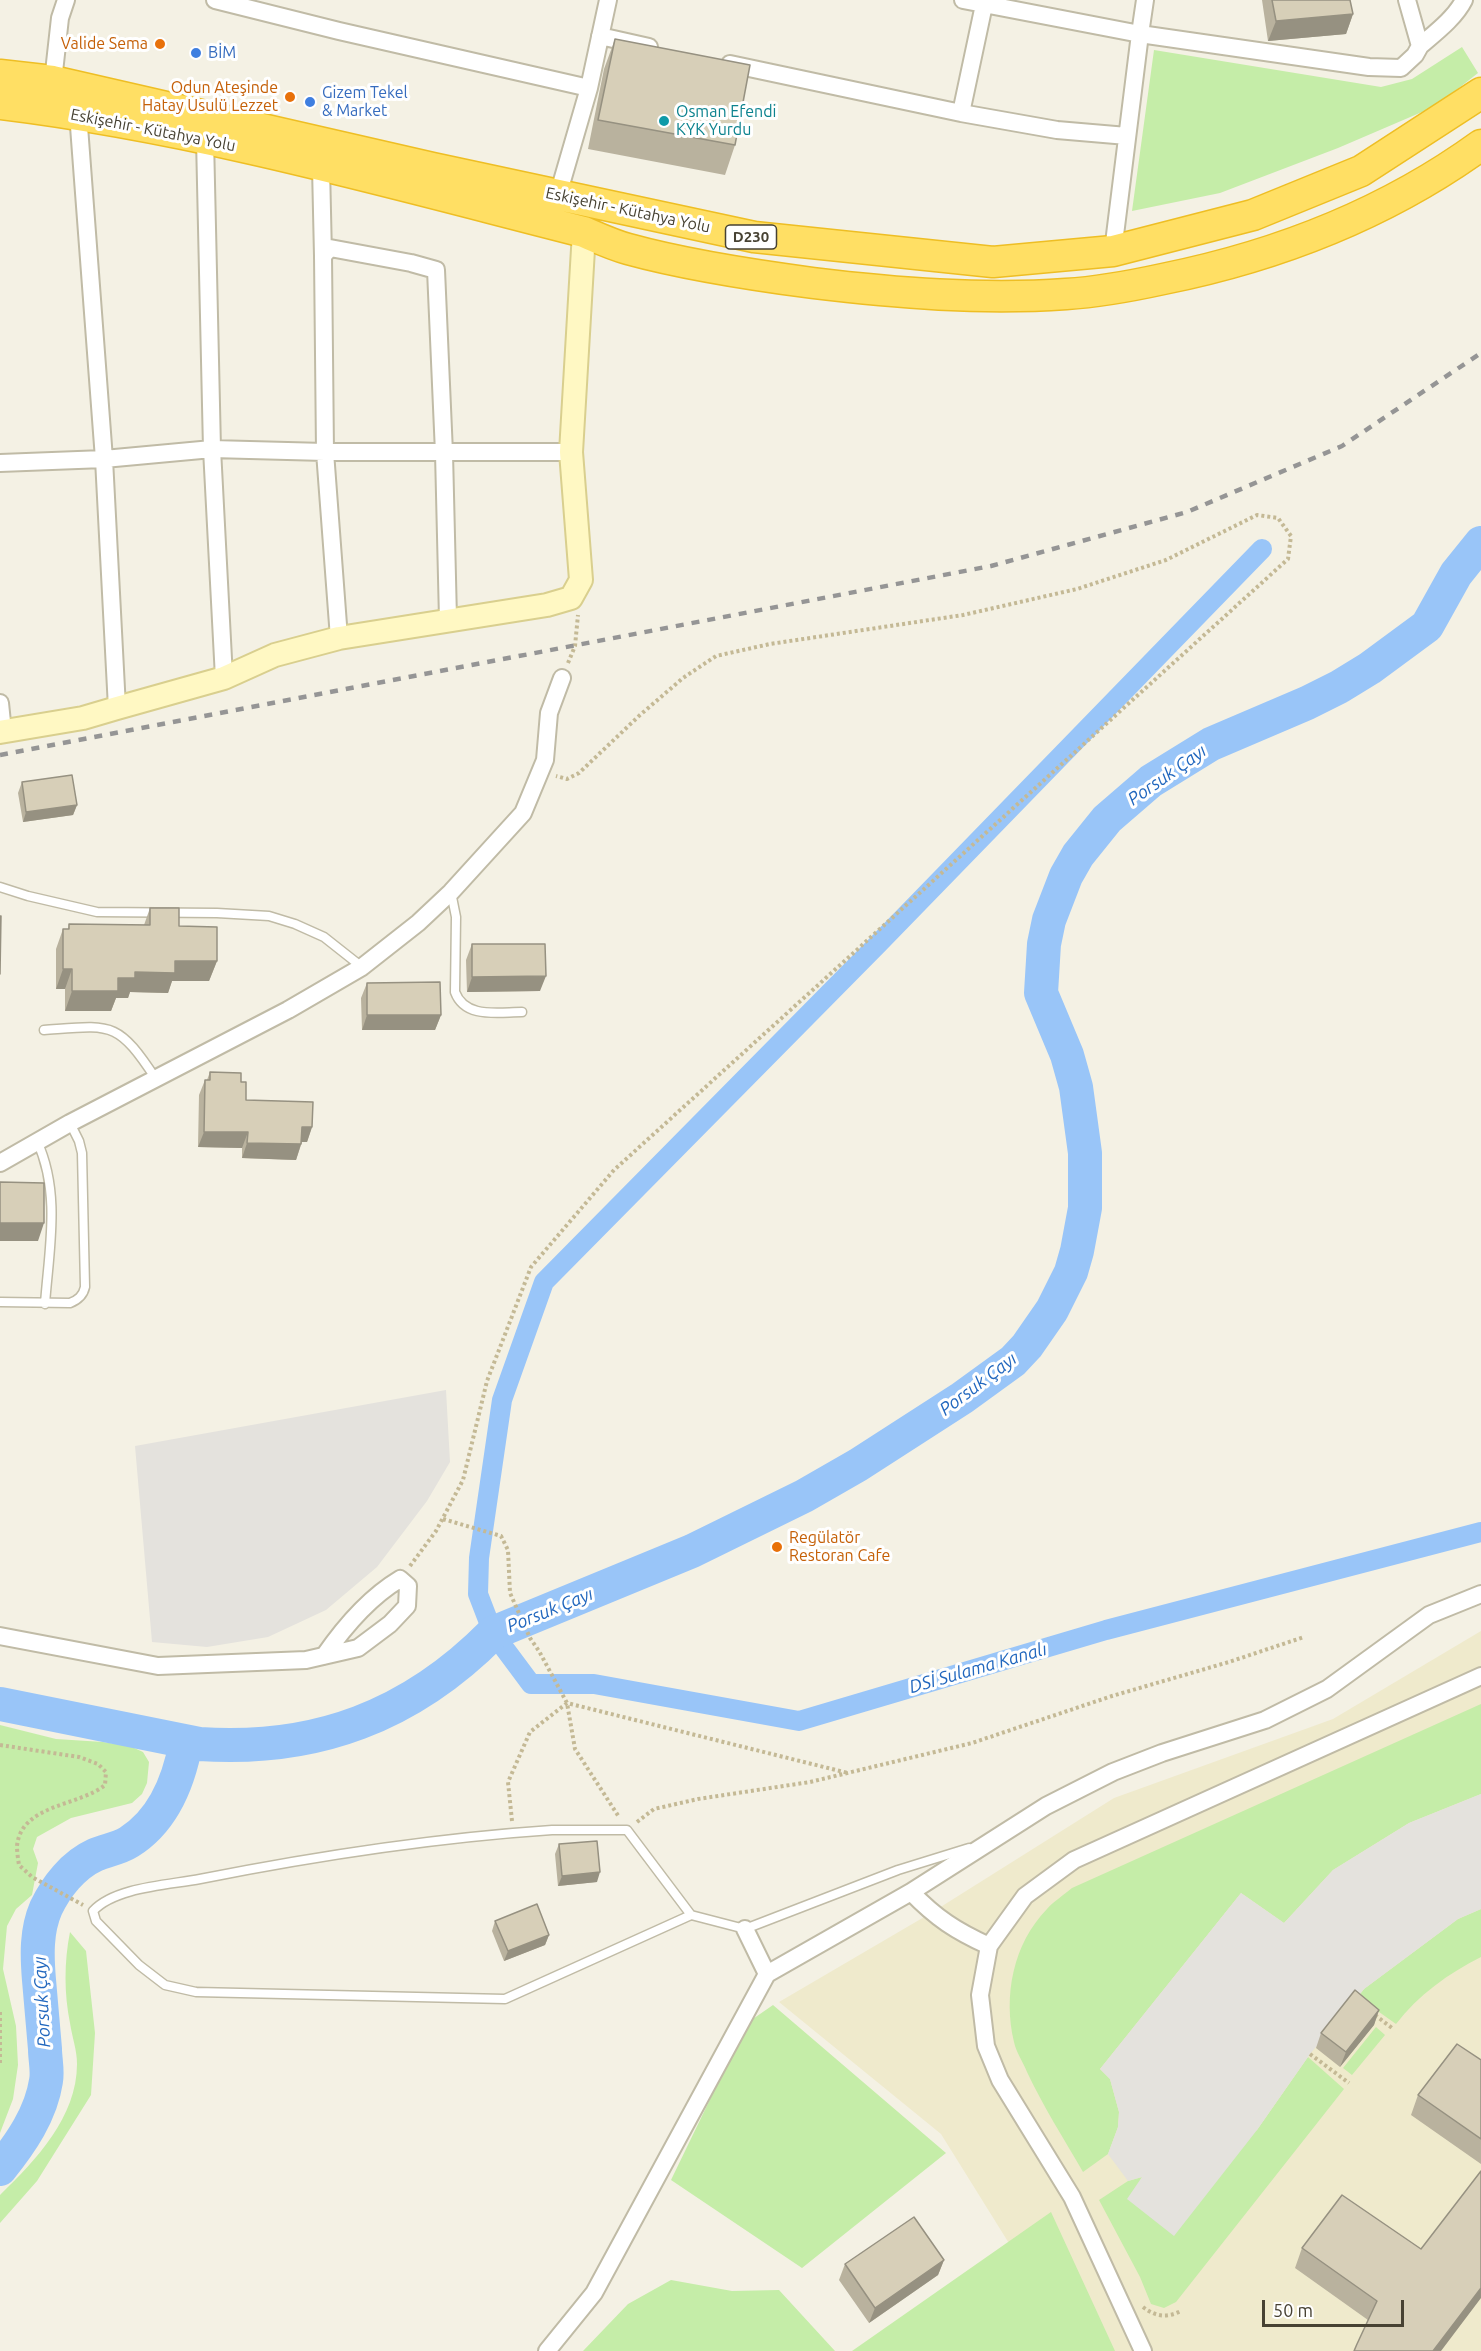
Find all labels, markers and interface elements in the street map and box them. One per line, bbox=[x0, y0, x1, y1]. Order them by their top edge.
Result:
place label: Valide Sema bbox=[61, 34, 148, 54]
marker: Valide Sema bbox=[153, 37, 167, 51]
place label: BİM bbox=[208, 43, 236, 63]
marker: BİM bbox=[189, 46, 203, 60]
place label: Odun Ateşinde Hatay Usulü Lezzet bbox=[142, 78, 278, 116]
place label: Gizem Tekel & Market bbox=[322, 83, 408, 121]
marker: Odun Ateşinde Hatay Usulü Lezzet bbox=[283, 90, 297, 104]
marker: Gizem Tekel & Market bbox=[303, 95, 317, 109]
place label: Osman Efendi KYK Yurdu bbox=[676, 102, 776, 140]
street label: Eskişehir - Kütahya Yolu bbox=[69, 105, 237, 155]
marker: Osman Efendi KYK Yurdu bbox=[657, 114, 671, 128]
street label: Eskişehir - Kütahya Yolu bbox=[544, 183, 712, 237]
road number: D230 bbox=[726, 225, 777, 249]
water label: Porsuk Çayı bbox=[1123, 740, 1211, 810]
water label: Porsuk Çayı bbox=[935, 1348, 1021, 1420]
place label: Regülatör Restoran Cafe bbox=[789, 1528, 890, 1566]
marker: Regülatör Restoran Cafe bbox=[770, 1540, 784, 1554]
water label: Porsuk Çayı bbox=[504, 1583, 596, 1637]
water label: DSİ Sulama Kanalı bbox=[907, 1638, 1049, 1698]
water label: Porsuk Çayı bbox=[29, 1956, 55, 2048]
scale bar bbox=[1265, 2288, 1408, 2326]
text: 50 m bbox=[1273, 2300, 1313, 2320]

